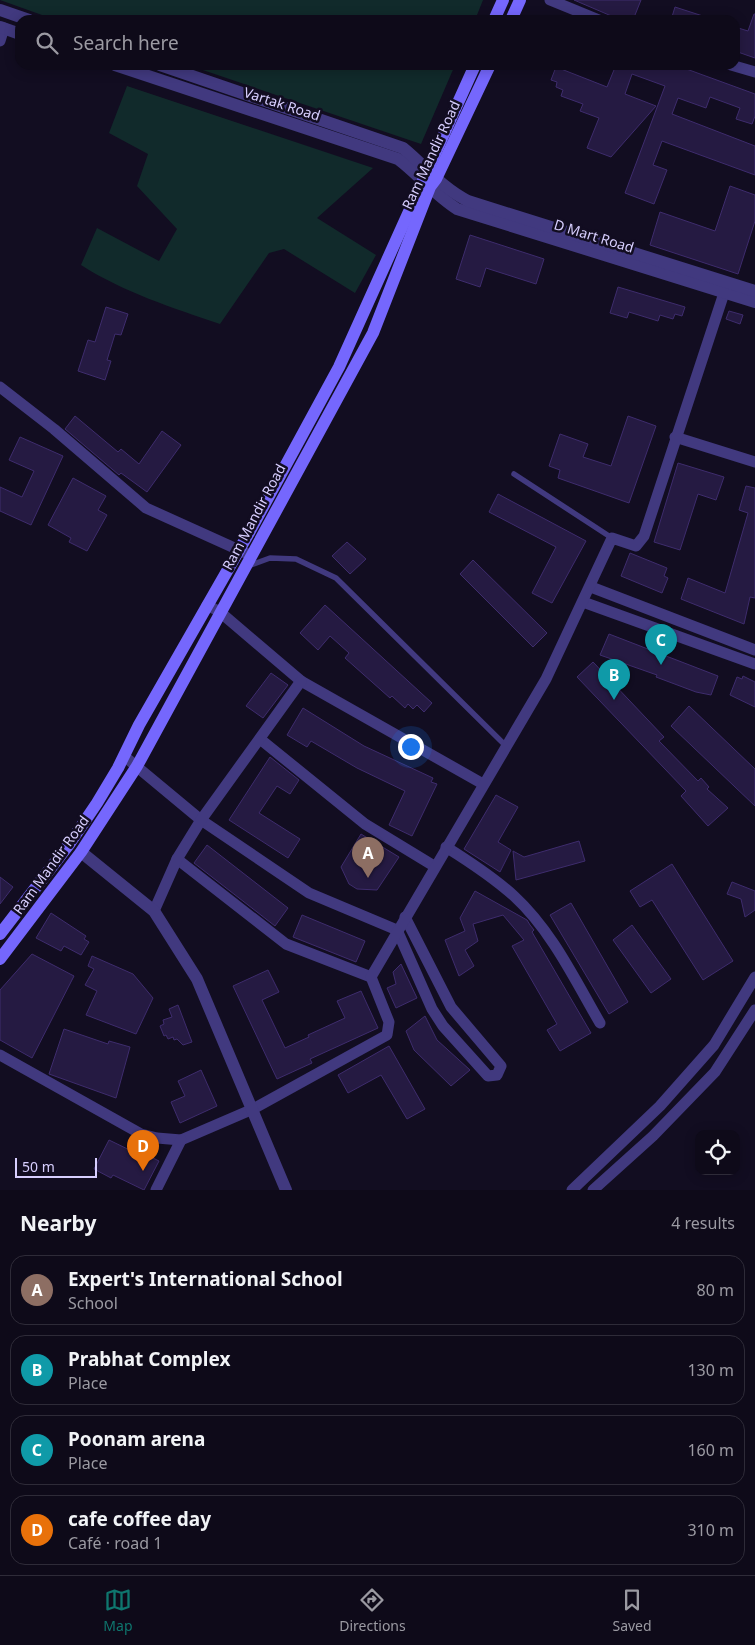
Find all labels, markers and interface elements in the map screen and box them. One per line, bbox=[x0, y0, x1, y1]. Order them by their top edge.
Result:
search box bbox=[15, 15, 740, 70]
icon: search bbox=[33, 29, 61, 57]
text: Search here bbox=[73, 30, 179, 56]
street label: Vartak Road bbox=[241, 82, 323, 125]
street label: Ram Mandir Road bbox=[397, 97, 464, 212]
street label: D Mart Road bbox=[552, 214, 636, 257]
street label: Ram Mandir Road bbox=[218, 460, 290, 573]
pin: C bbox=[645, 624, 677, 665]
pin: B bbox=[598, 659, 630, 700]
your location bbox=[398, 734, 424, 760]
street label: Ram Mandir Road bbox=[8, 811, 93, 918]
pin: A bbox=[352, 837, 384, 878]
pin: D bbox=[127, 1130, 159, 1171]
map controls bbox=[695, 1130, 740, 1175]
button: locate bbox=[695, 1130, 740, 1175]
scale bar bbox=[15, 1155, 98, 1178]
text: 50 m bbox=[22, 1157, 55, 1176]
text: Nearby bbox=[20, 1209, 96, 1237]
text: 4 results bbox=[671, 1212, 735, 1234]
text: Expert's International School bbox=[68, 1266, 343, 1292]
text: A bbox=[31, 1279, 43, 1301]
text: 80 m bbox=[697, 1279, 734, 1301]
text: School bbox=[68, 1292, 118, 1314]
text: Prabhat Complex bbox=[68, 1346, 230, 1372]
text: B bbox=[32, 1359, 42, 1381]
text: 130 m bbox=[687, 1359, 734, 1381]
text: Place bbox=[68, 1372, 108, 1394]
text: Poonam arena bbox=[68, 1426, 205, 1452]
text: C bbox=[32, 1439, 42, 1461]
text: 160 m bbox=[687, 1439, 734, 1461]
text: Place bbox=[68, 1452, 108, 1474]
text: cafe coffee day bbox=[68, 1506, 211, 1532]
text: D bbox=[31, 1519, 43, 1541]
text: 310 m bbox=[687, 1519, 734, 1541]
text: Café · road 1 bbox=[68, 1532, 162, 1554]
tab: Map bbox=[103, 1586, 133, 1635]
tab: Directions bbox=[339, 1586, 406, 1635]
tab: Saved bbox=[612, 1586, 652, 1635]

